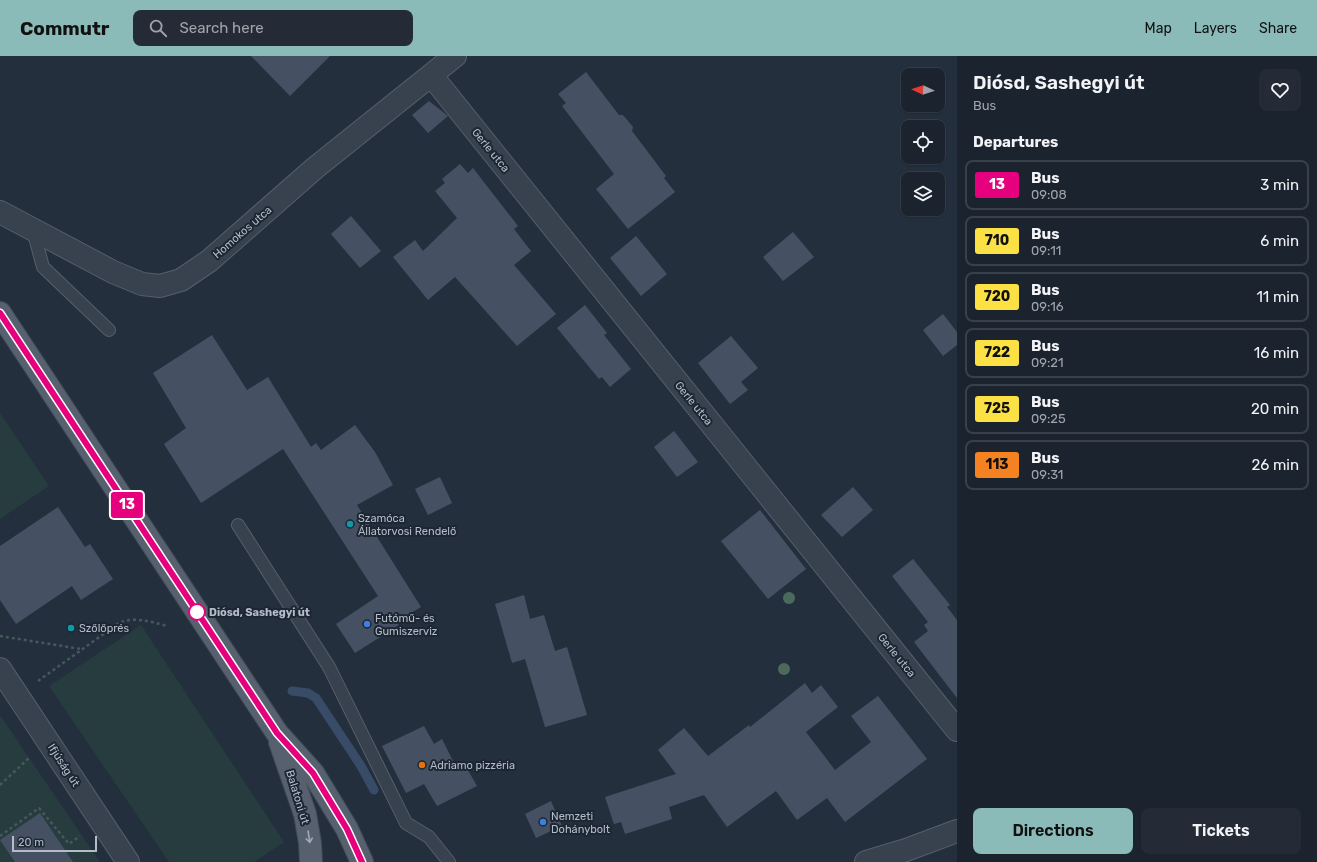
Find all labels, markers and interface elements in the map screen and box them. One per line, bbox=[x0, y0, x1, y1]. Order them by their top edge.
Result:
search box bbox=[133, 10, 413, 46]
text: Commutr bbox=[20, 17, 109, 40]
icon: search bbox=[147, 17, 169, 39]
text: Search here bbox=[179, 19, 264, 37]
text: Map bbox=[1145, 20, 1172, 37]
text: Layers bbox=[1194, 20, 1237, 37]
text: Share bbox=[1259, 20, 1297, 37]
north arrow bbox=[901, 68, 945, 112]
map controls bbox=[901, 68, 945, 216]
button: heart bbox=[1259, 69, 1301, 111]
text: Diósd, Sashegyi út bbox=[973, 71, 1144, 94]
text: Bus bbox=[973, 98, 996, 113]
button: locate bbox=[901, 120, 945, 164]
street label: Gerle utca bbox=[469, 126, 512, 175]
text: Departures bbox=[973, 133, 1058, 151]
text: Bus bbox=[1031, 169, 1059, 187]
button: layers bbox=[901, 172, 945, 216]
text: 13 bbox=[989, 176, 1005, 193]
text: 3 min bbox=[1260, 176, 1299, 194]
text: 09:08 bbox=[1031, 187, 1067, 202]
street label: Homokos utca bbox=[210, 203, 274, 261]
text: Bus bbox=[1031, 225, 1059, 243]
text: 710 bbox=[985, 232, 1009, 249]
text: 6 min bbox=[1260, 232, 1299, 250]
text: 09:11 bbox=[1031, 243, 1061, 258]
text: Bus bbox=[1031, 281, 1059, 299]
text: 720 bbox=[984, 288, 1010, 305]
text: 11 min bbox=[1256, 288, 1299, 306]
text: 09:16 bbox=[1031, 299, 1064, 314]
text: Bus bbox=[1031, 337, 1059, 355]
text: 722 bbox=[984, 344, 1010, 361]
text: 16 min bbox=[1254, 344, 1299, 362]
text: 09:21 bbox=[1031, 355, 1064, 370]
street label: Gerle utca bbox=[672, 379, 715, 428]
text: Bus bbox=[1031, 393, 1059, 411]
text: 725 bbox=[984, 400, 1010, 417]
text: 20 min bbox=[1251, 400, 1299, 418]
text: 09:25 bbox=[1031, 411, 1066, 426]
text: Bus bbox=[1031, 449, 1059, 467]
text: 113 bbox=[985, 456, 1009, 473]
text: 26 min bbox=[1251, 456, 1299, 474]
text: 09:31 bbox=[1031, 467, 1063, 482]
line badge: 13 bbox=[109, 492, 145, 518]
text: 13 bbox=[119, 496, 135, 513]
place label: Szamóca Állatorvosi Rendelő bbox=[358, 512, 456, 538]
marker: Szamóca Állatorvosi Rendelő bbox=[345, 519, 355, 529]
marker: Diósd, Sashegyi út bbox=[188, 603, 206, 621]
place label: Diósd, Sashegyi út bbox=[209, 606, 310, 619]
place label: Futómű- és Gumiszerviz bbox=[375, 612, 438, 638]
marker: Futómű- és Gumiszerviz bbox=[362, 619, 372, 629]
place label: Szőlőprés bbox=[79, 622, 129, 635]
marker: Szőlőprés bbox=[66, 623, 76, 633]
street label: Gerle utca bbox=[875, 631, 918, 680]
street label: Ifjúság út bbox=[45, 741, 83, 790]
place label: Adriamo pizzéria bbox=[430, 759, 515, 772]
marker: Adriamo pizzéria bbox=[417, 760, 427, 770]
street label: Balatoni út bbox=[283, 769, 312, 826]
button: Directions bbox=[973, 808, 1133, 854]
button: Tickets bbox=[1141, 808, 1301, 854]
place label: Nemzeti Dohánybolt bbox=[551, 810, 611, 836]
marker: Nemzeti Dohánybolt bbox=[538, 817, 548, 827]
one-way arrow bbox=[305, 830, 313, 843]
scale bar bbox=[12, 834, 97, 853]
text: 20 m bbox=[18, 836, 44, 849]

